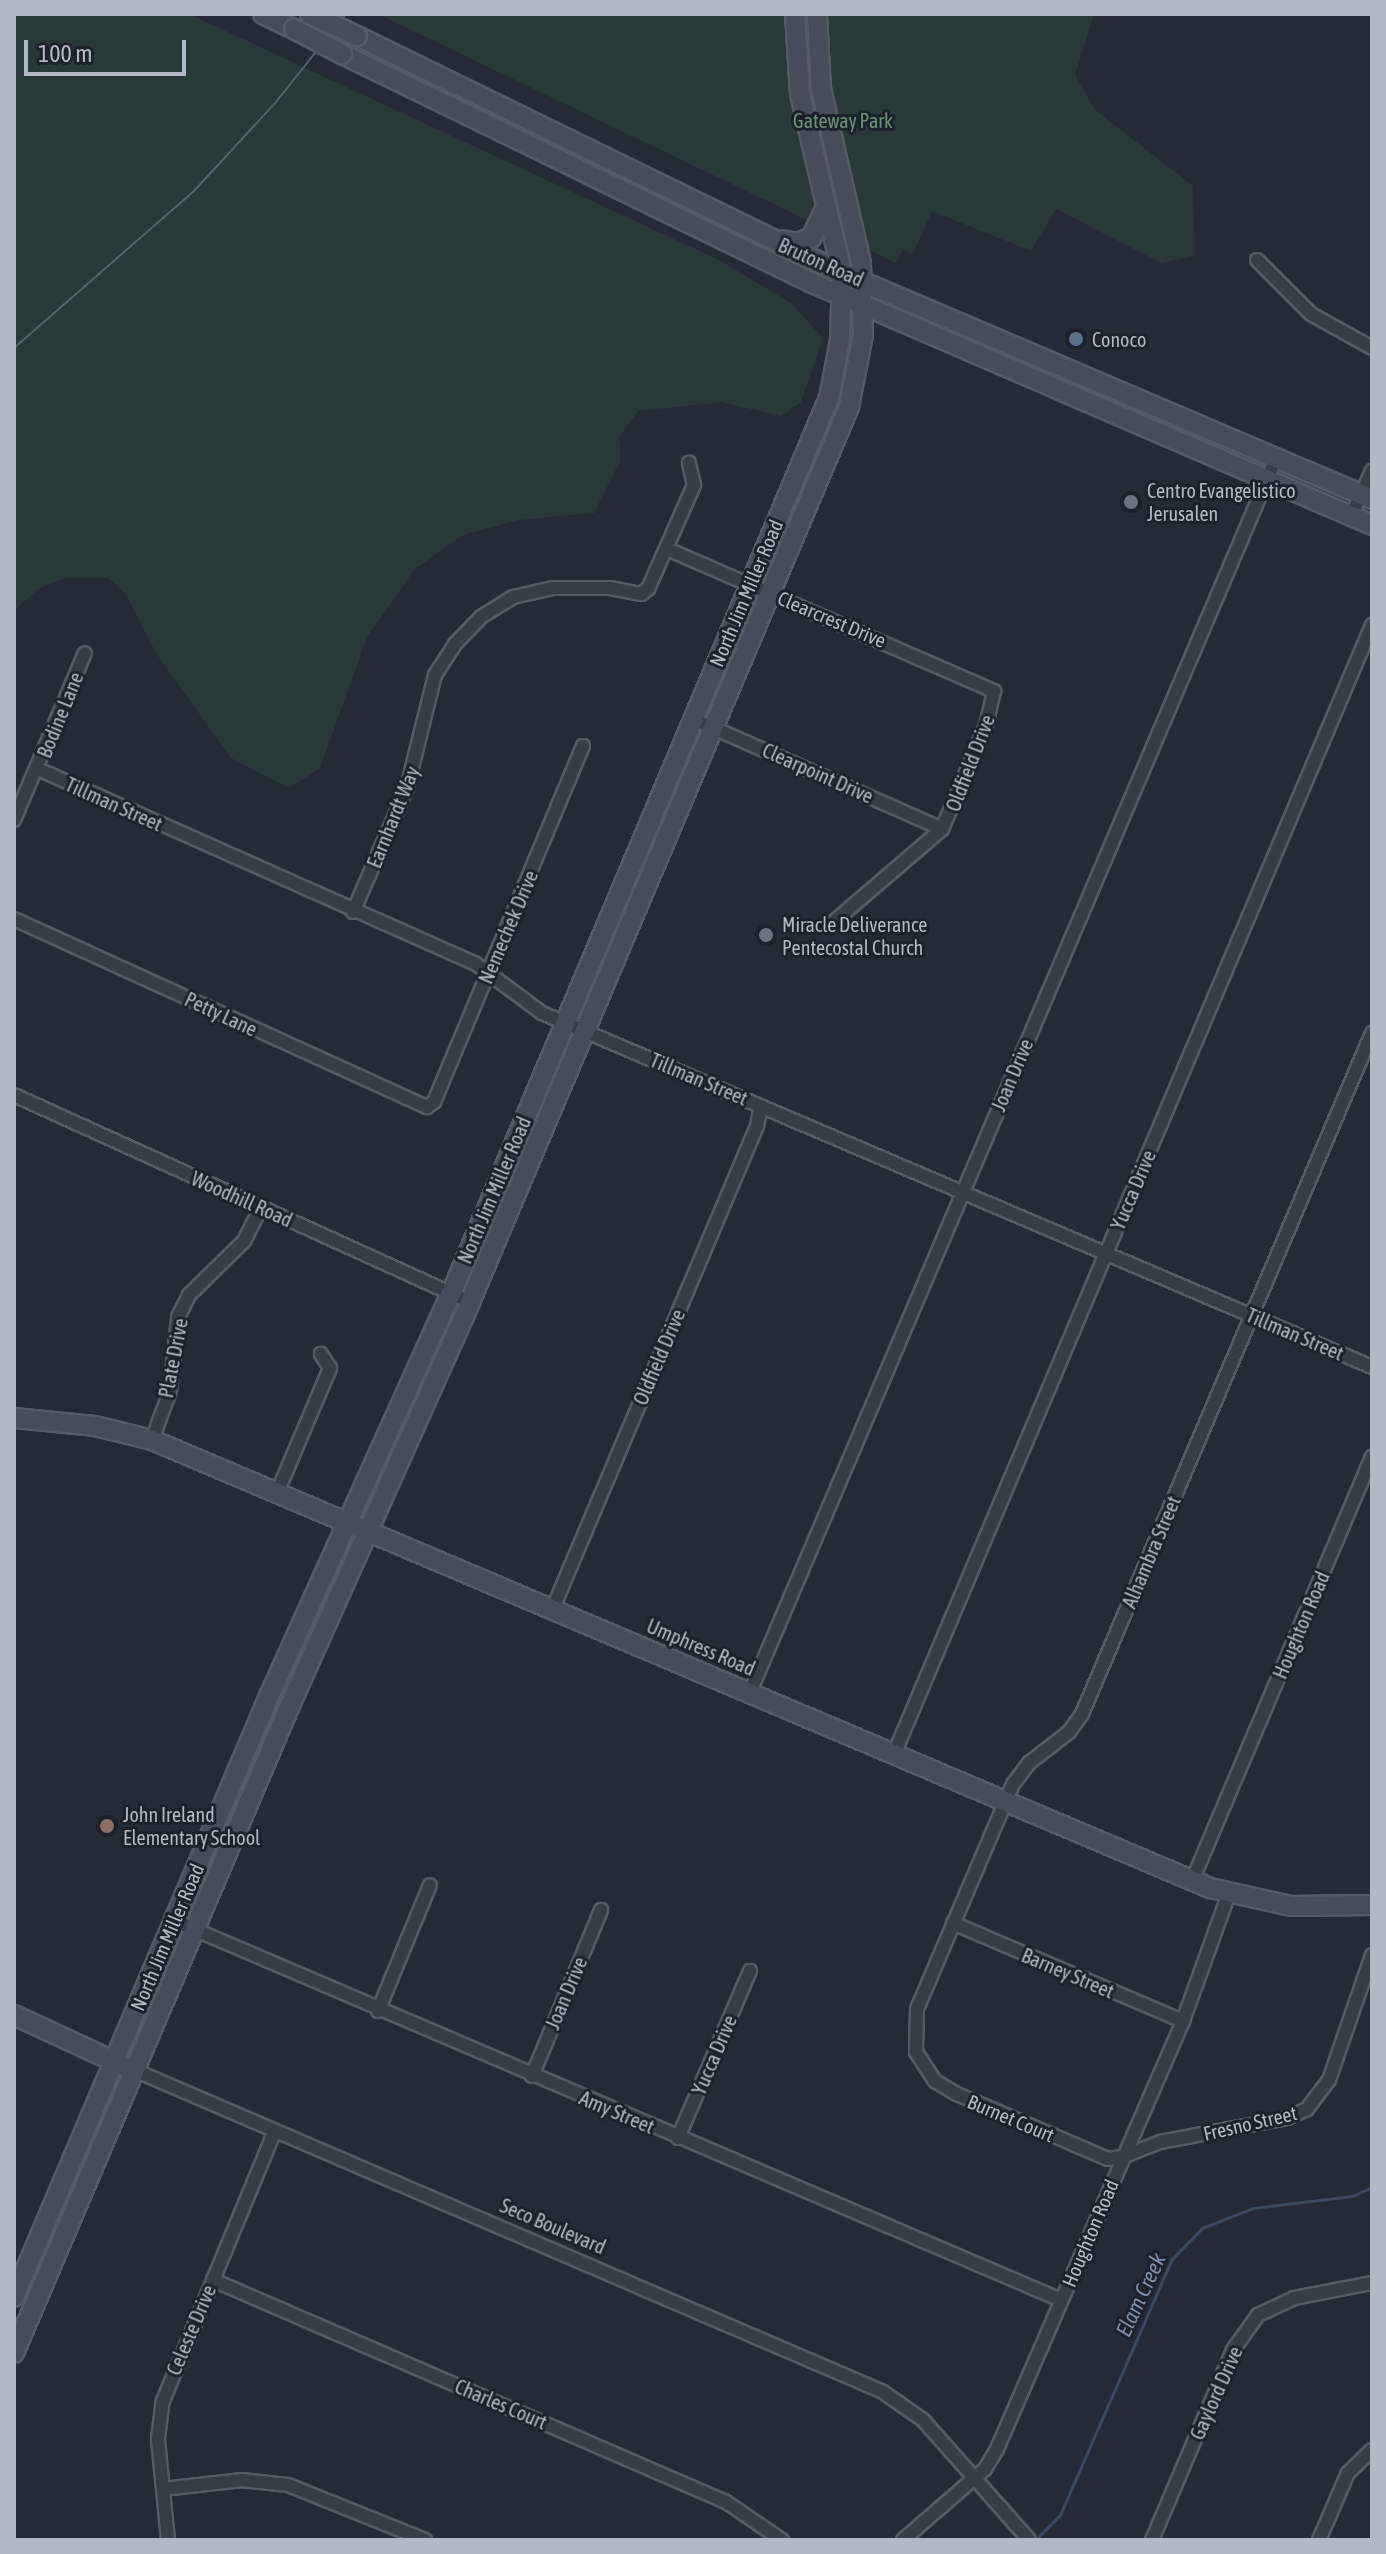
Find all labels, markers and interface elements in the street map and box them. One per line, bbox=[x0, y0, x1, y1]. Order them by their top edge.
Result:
scale bar bbox=[28, 24, 190, 74]
text: 100 m bbox=[38, 40, 92, 67]
park label: Gateway Park bbox=[793, 108, 893, 132]
street label: Bruton Road bbox=[775, 233, 867, 291]
place label: Conoco bbox=[1092, 327, 1146, 351]
marker: Conoco bbox=[1067, 330, 1085, 348]
place label: Centro Evangelistico Jerusalen bbox=[1147, 478, 1296, 525]
marker: Centro Evangelistico Jerusalen bbox=[1122, 493, 1140, 511]
street label: North Jim Miller Road bbox=[704, 516, 788, 670]
street label: Clearcrest Drive bbox=[774, 585, 890, 653]
street label: Bodine Lane bbox=[32, 669, 88, 761]
street label: Oldfield Drive bbox=[941, 711, 999, 815]
street label: Clearpoint Drive bbox=[759, 738, 877, 808]
street label: Earnhardt Way bbox=[362, 763, 424, 871]
street label: Tillman Street bbox=[62, 772, 166, 836]
street label: Nemechek Drive bbox=[473, 867, 543, 987]
place label: Miracle Deliverance Pentecostal Church bbox=[782, 912, 927, 959]
marker: Miracle Deliverance Pentecostal Church bbox=[757, 926, 775, 944]
street label: Petty Lane bbox=[181, 987, 261, 1041]
street label: Joan Drive bbox=[986, 1035, 1038, 1115]
street label: Tillman Street bbox=[647, 1048, 751, 1110]
street label: North Jim Miller Road bbox=[452, 1113, 536, 1267]
street label: Yucca Drive bbox=[1106, 1147, 1160, 1233]
street label: Woodhill Road bbox=[188, 1166, 296, 1232]
street label: Tillman Street bbox=[1243, 1303, 1347, 1365]
street label: Oldfield Drive bbox=[628, 1306, 690, 1408]
street label: Plate Drive bbox=[154, 1316, 192, 1400]
street label: Alhambra Street bbox=[1117, 1492, 1185, 1612]
street label: Houghton Road bbox=[1268, 1568, 1334, 1682]
street label: Umphress Road bbox=[643, 1613, 759, 1681]
place label: John Ireland Elementary School bbox=[123, 1802, 260, 1849]
marker: John Ireland Elementary School bbox=[98, 1817, 116, 1835]
street label: North Jim Miller Road bbox=[125, 1860, 209, 2014]
street label: Barney Street bbox=[1018, 1943, 1118, 2003]
street label: Joan Drive bbox=[540, 1953, 592, 2033]
street label: Yucca Drive bbox=[687, 2012, 741, 2098]
street label: Amy Street bbox=[576, 2086, 658, 2138]
street label: Burnet Court bbox=[964, 2089, 1058, 2147]
street label: Fresno Street bbox=[1201, 2101, 1299, 2145]
street label: Houghton Road bbox=[1057, 2176, 1123, 2290]
street label: Seco Boulevard bbox=[497, 2193, 609, 2259]
water label: Elam Creek bbox=[1110, 2249, 1172, 2341]
street label: Celeste Drive bbox=[161, 2281, 221, 2379]
street label: Gaylord Drive bbox=[1185, 2343, 1247, 2443]
street label: Charles Court bbox=[451, 2374, 551, 2434]

